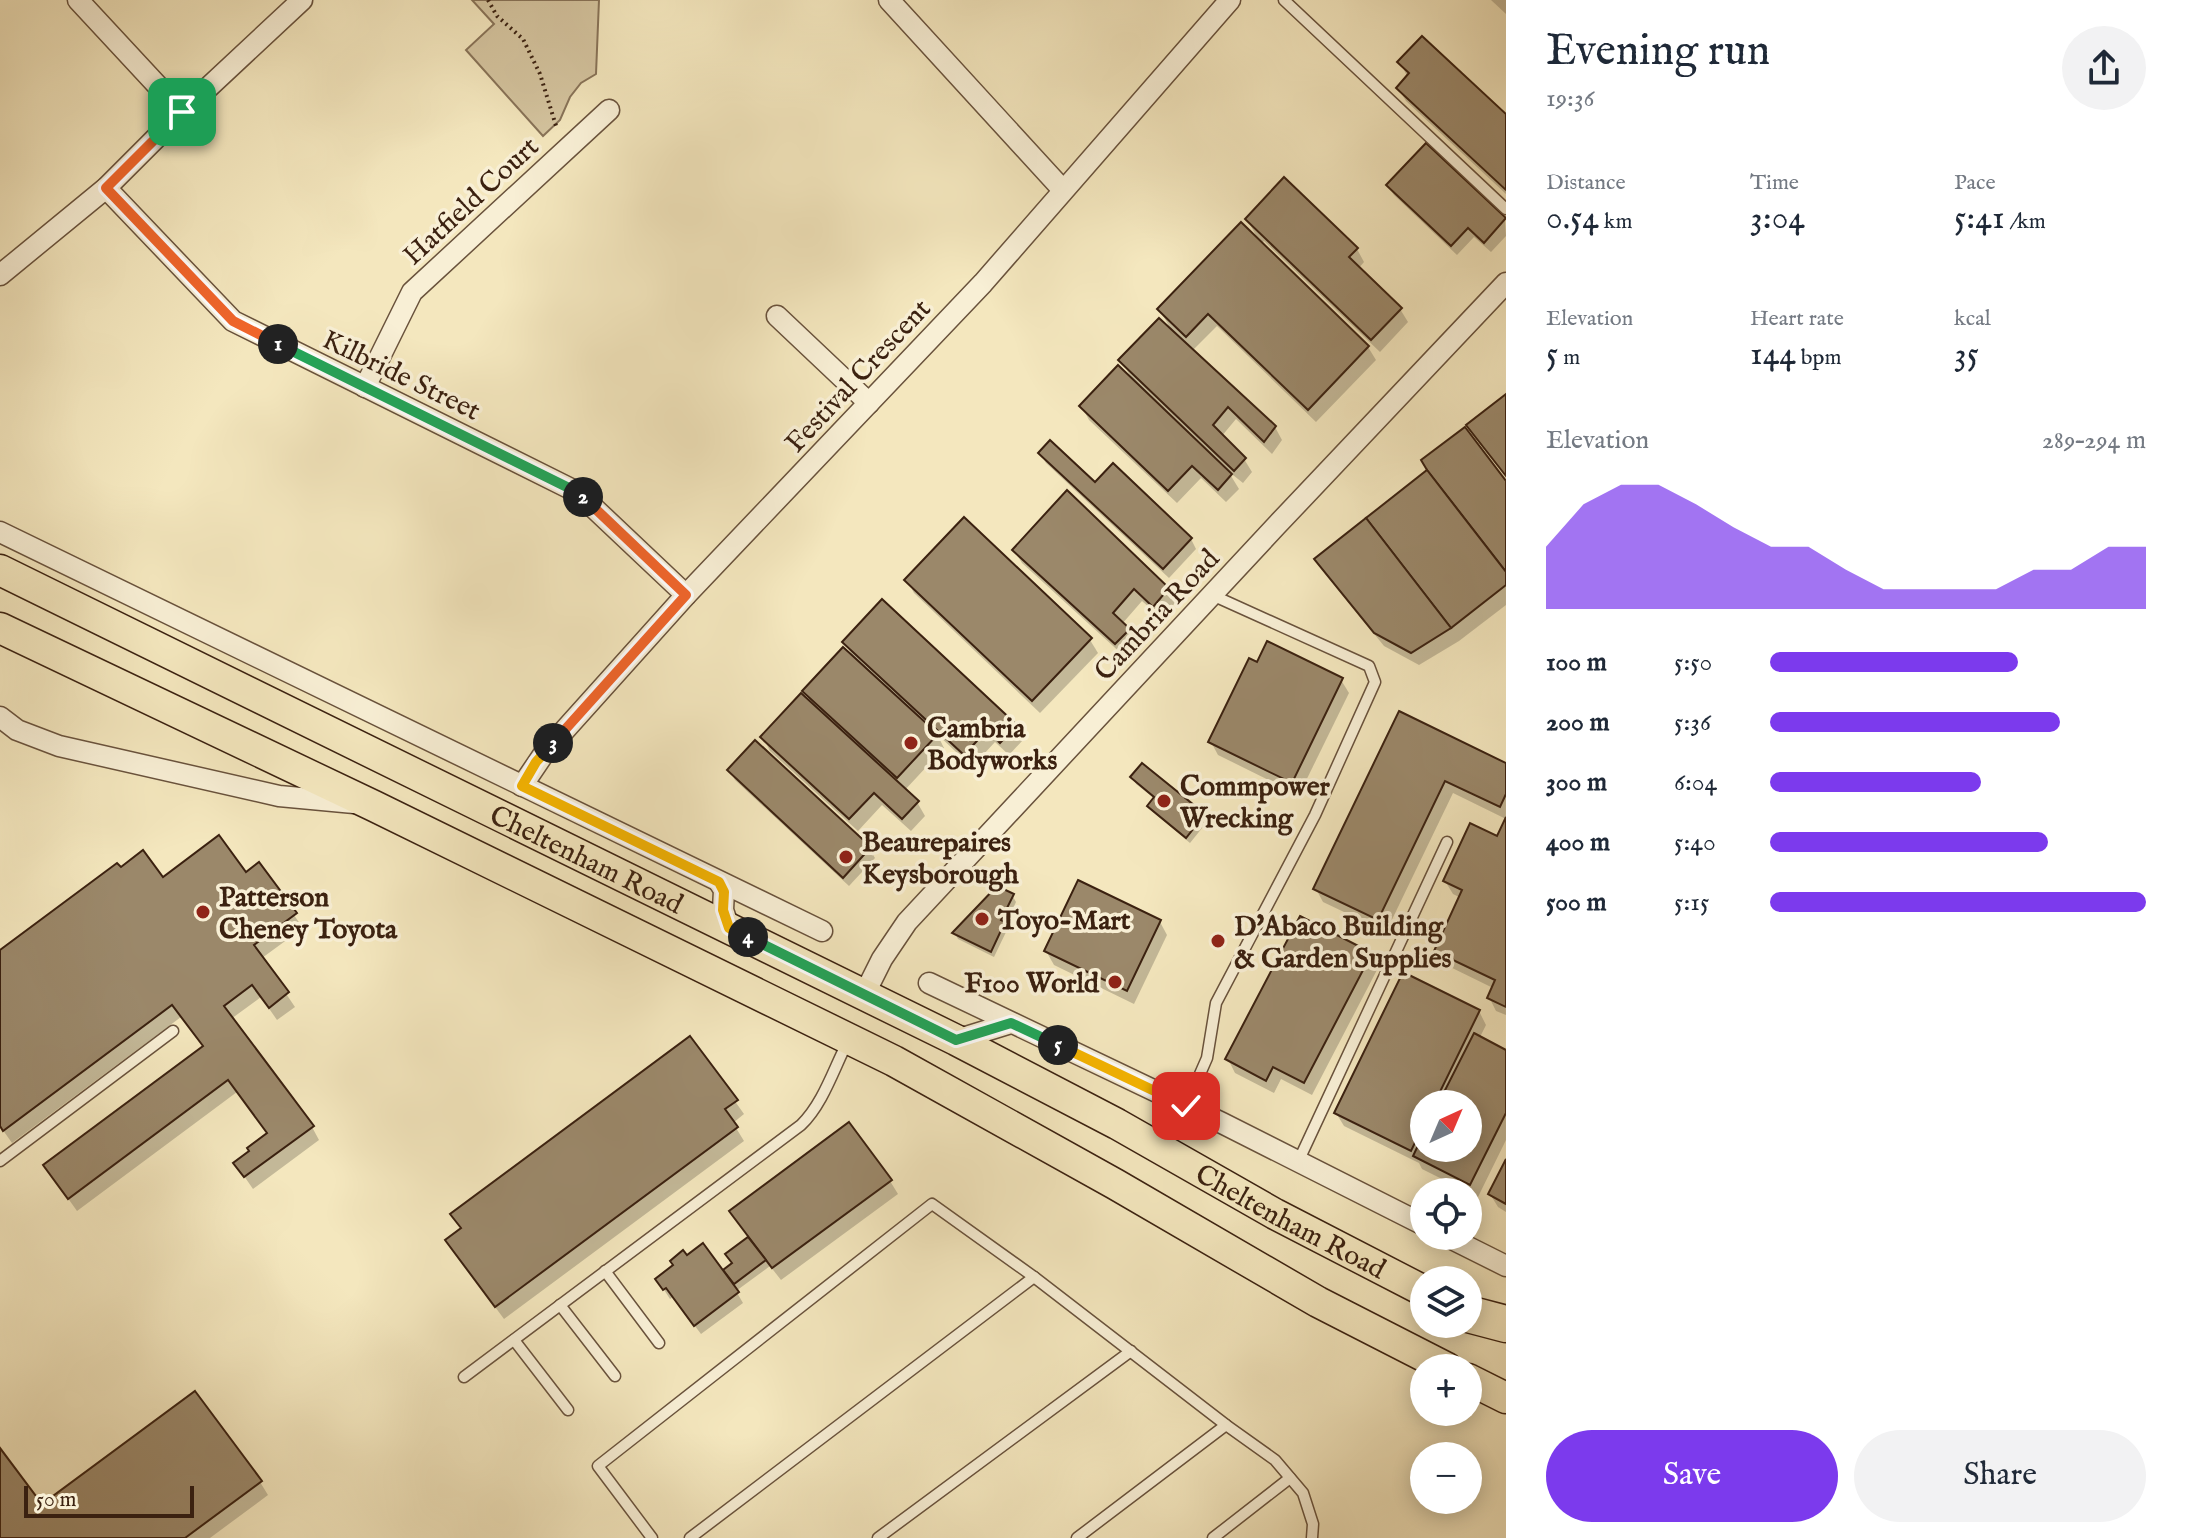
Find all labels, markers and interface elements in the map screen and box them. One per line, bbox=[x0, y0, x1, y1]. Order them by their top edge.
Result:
text: Evening run bbox=[1546, 24, 1770, 80]
button: share bbox=[2062, 26, 2146, 110]
pin bbox=[148, 78, 216, 146]
text: 19:36 bbox=[1546, 82, 1595, 115]
icon: arrive bbox=[160, 90, 204, 134]
street label: Hatfield Court bbox=[397, 130, 547, 274]
text: Distance bbox=[1546, 169, 1626, 197]
text: Time bbox=[1750, 169, 1799, 197]
text: Pace bbox=[1954, 169, 1996, 197]
text: 0.54 bbox=[1546, 197, 1599, 240]
text: 3:04 bbox=[1750, 197, 1805, 240]
text: 5:41 bbox=[1954, 197, 2005, 240]
text: km bbox=[1599, 208, 1632, 236]
text: /km bbox=[2005, 208, 2046, 236]
street label: Festival Crescent bbox=[779, 292, 939, 461]
text: Elevation bbox=[1546, 305, 1633, 333]
text: Heart rate bbox=[1750, 305, 1844, 333]
text: kcal bbox=[1954, 305, 1991, 333]
street label: Kilbride Street bbox=[316, 323, 486, 430]
pin: 1 bbox=[258, 324, 298, 364]
text: 1 bbox=[274, 330, 282, 358]
text: 5 bbox=[1546, 333, 1558, 376]
text: 144 bbox=[1750, 333, 1796, 376]
text: 35 bbox=[1954, 333, 1979, 376]
text: m bbox=[1558, 344, 1580, 372]
text: bpm bbox=[1796, 344, 1841, 372]
text: Elevation bbox=[1546, 424, 1649, 457]
text: 289–294 m bbox=[2042, 424, 2146, 457]
pin: 2 bbox=[563, 477, 603, 517]
text: 2 bbox=[578, 483, 588, 511]
street label: Cambria Road bbox=[1088, 542, 1228, 689]
text: 100 m bbox=[1546, 646, 1607, 679]
text: 5:50 bbox=[1674, 646, 1712, 679]
text: 200 m bbox=[1546, 706, 1610, 739]
text: 5:36 bbox=[1674, 706, 1711, 739]
place label: Cambria Bodyworks bbox=[927, 712, 1058, 779]
pin: 3 bbox=[533, 723, 573, 763]
text: 3 bbox=[549, 729, 557, 757]
marker: Cambria Bodyworks bbox=[902, 734, 920, 752]
text: 300 m bbox=[1546, 766, 1607, 799]
text: 6:04 bbox=[1674, 766, 1717, 799]
place label: Commpower Wrecking bbox=[1179, 770, 1330, 837]
marker: Commpower Wrecking bbox=[1155, 792, 1173, 810]
street label: Cheltenham Road bbox=[483, 799, 688, 923]
place label: Beaurepaires Keysborough bbox=[862, 826, 1020, 893]
text: 400 m bbox=[1546, 826, 1610, 859]
text: 5:40 bbox=[1674, 826, 1716, 859]
marker: Beaurepaires Keysborough bbox=[837, 848, 855, 866]
place label: Patterson Cheney Toyota bbox=[219, 881, 398, 948]
text: 500 m bbox=[1546, 886, 1607, 919]
text: 5:15 bbox=[1674, 886, 1709, 919]
marker: Patterson Cheney Toyota bbox=[194, 903, 212, 921]
place label: Toyo-Mart bbox=[997, 904, 1131, 939]
marker: Toyo-Mart bbox=[973, 910, 991, 928]
place label: D'Abaco Building & Garden Supplies bbox=[1234, 910, 1452, 977]
pin: 4 bbox=[728, 917, 768, 957]
text: 4 bbox=[743, 923, 753, 951]
marker: D'Abaco Building & Garden Supplies bbox=[1209, 932, 1227, 950]
place label: F100 World bbox=[964, 967, 1100, 1002]
marker: F100 World bbox=[1106, 973, 1124, 991]
pin: 5 bbox=[1038, 1025, 1078, 1065]
text: 5 bbox=[1054, 1031, 1062, 1059]
pin bbox=[1152, 1072, 1220, 1140]
icon: check bbox=[1164, 1084, 1208, 1128]
north arrow bbox=[1410, 1090, 1482, 1162]
map controls bbox=[1410, 1090, 1482, 1514]
street label: Cheltenham Road bbox=[1189, 1157, 1391, 1288]
button: locate bbox=[1410, 1178, 1482, 1250]
button: layers bbox=[1410, 1266, 1482, 1338]
button: + bbox=[1410, 1354, 1482, 1426]
button: Save bbox=[1546, 1430, 1838, 1522]
button: Share bbox=[1854, 1430, 2146, 1522]
button: − bbox=[1410, 1442, 1482, 1514]
scale bar bbox=[24, 1482, 194, 1518]
text: 50 m bbox=[36, 1486, 77, 1514]

